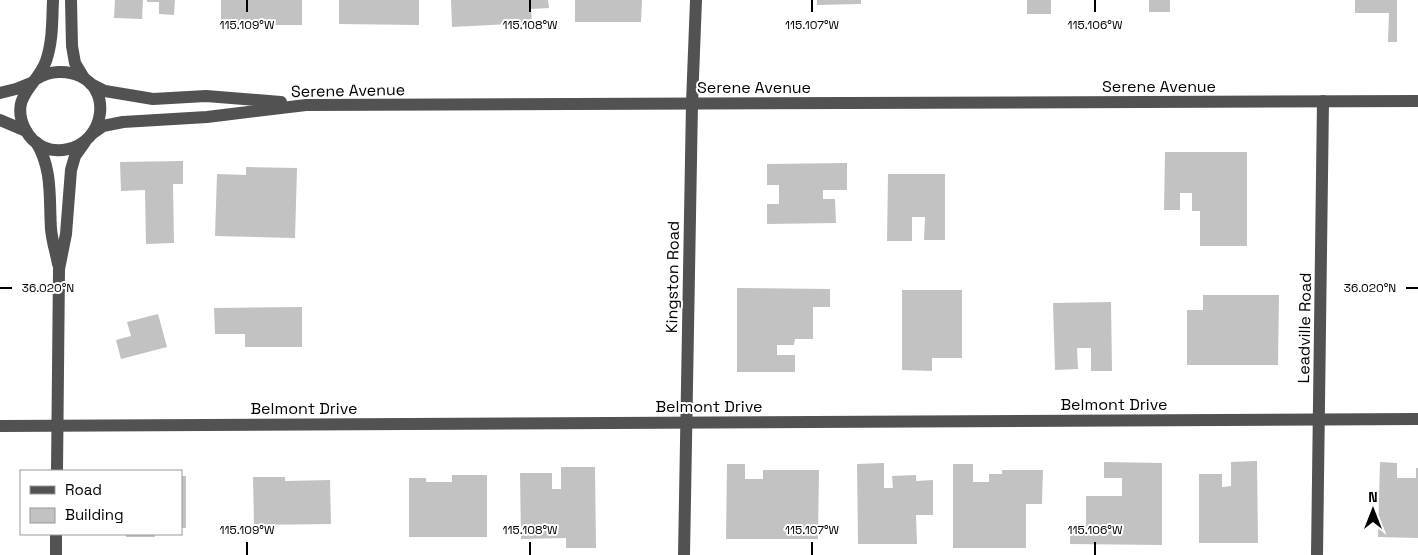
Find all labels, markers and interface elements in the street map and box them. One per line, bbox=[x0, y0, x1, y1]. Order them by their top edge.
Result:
text: 115.109°W bbox=[220, 17, 275, 33]
text: 115.108°W bbox=[502, 17, 558, 33]
text: 115.107°W bbox=[785, 17, 840, 33]
text: 115.106°W bbox=[1068, 17, 1123, 33]
street label: Serene Avenue bbox=[1102, 76, 1216, 97]
street label: Serene Avenue bbox=[697, 77, 811, 98]
street label: Serene Avenue bbox=[291, 79, 405, 102]
street label: Kingston Road bbox=[661, 221, 684, 333]
street label: Leadville Road bbox=[1293, 272, 1316, 384]
text: 36.020°N bbox=[22, 280, 74, 296]
text: 36.020°N bbox=[1344, 280, 1396, 296]
street label: Belmont Drive bbox=[1060, 394, 1168, 415]
street label: Belmont Drive bbox=[655, 396, 763, 417]
street label: Belmont Drive bbox=[250, 398, 358, 419]
legend bbox=[20, 470, 182, 535]
text: Road bbox=[65, 480, 102, 499]
north arrow bbox=[1348, 485, 1398, 535]
text: N bbox=[1368, 488, 1378, 506]
text: Building bbox=[65, 505, 124, 524]
text: 115.109°W bbox=[220, 522, 275, 538]
text: 115.108°W bbox=[502, 522, 558, 538]
text: 115.107°W bbox=[785, 522, 840, 538]
text: 115.106°W bbox=[1068, 522, 1123, 538]

